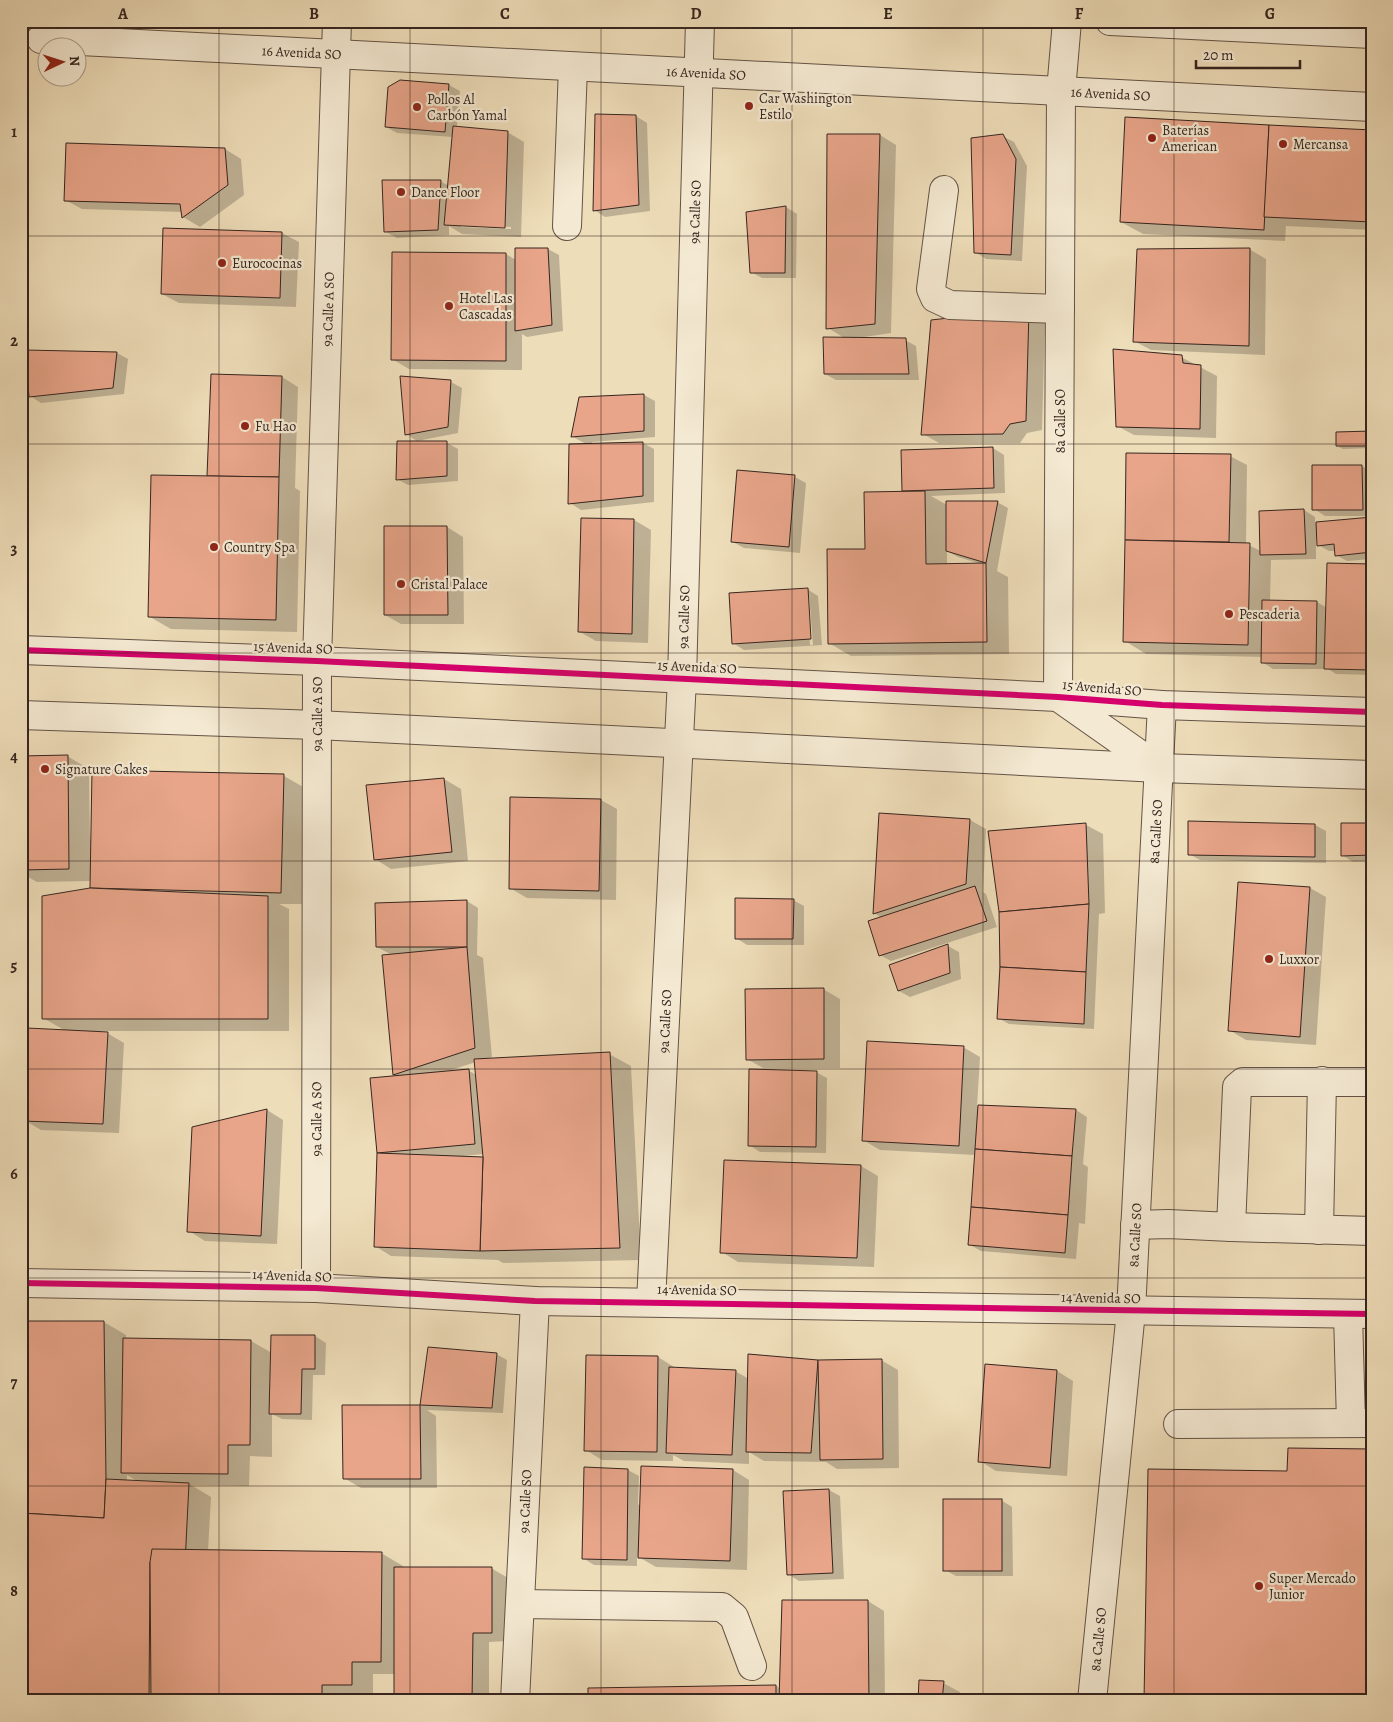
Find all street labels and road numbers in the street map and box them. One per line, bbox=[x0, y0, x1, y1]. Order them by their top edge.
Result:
street label: 16 Avenida SO bbox=[261, 41, 342, 64]
street label: 16 Avenida SO bbox=[666, 61, 747, 85]
street label: 16 Avenida SO bbox=[1070, 82, 1151, 105]
street label: 9a Calle SO bbox=[684, 179, 705, 244]
street label: 9a Calle A SO bbox=[317, 271, 339, 347]
street label: 8a Calle SO bbox=[1051, 389, 1070, 453]
street label: 9a Calle SO bbox=[673, 584, 694, 649]
street label: 15 Avenida SO bbox=[253, 637, 333, 659]
street label: 15 Avenida SO bbox=[657, 655, 737, 679]
street label: 15 Avenida SO bbox=[1062, 675, 1143, 701]
street label: 9a Calle A SO bbox=[307, 676, 326, 752]
street label: 8a Calle SO bbox=[1144, 799, 1167, 864]
street label: 9a Calle SO bbox=[654, 989, 676, 1054]
street label: 9a Calle A SO bbox=[307, 1081, 326, 1157]
street label: 8a Calle SO bbox=[1124, 1202, 1146, 1268]
street label: 14 Avenida SO bbox=[252, 1265, 332, 1287]
street label: 14 Avenida SO bbox=[657, 1280, 737, 1300]
street label: 14 Avenida SO bbox=[1061, 1288, 1141, 1308]
street label: 9a Calle SO bbox=[514, 1469, 536, 1534]
street label: 8a Calle SO bbox=[1086, 1606, 1111, 1672]

